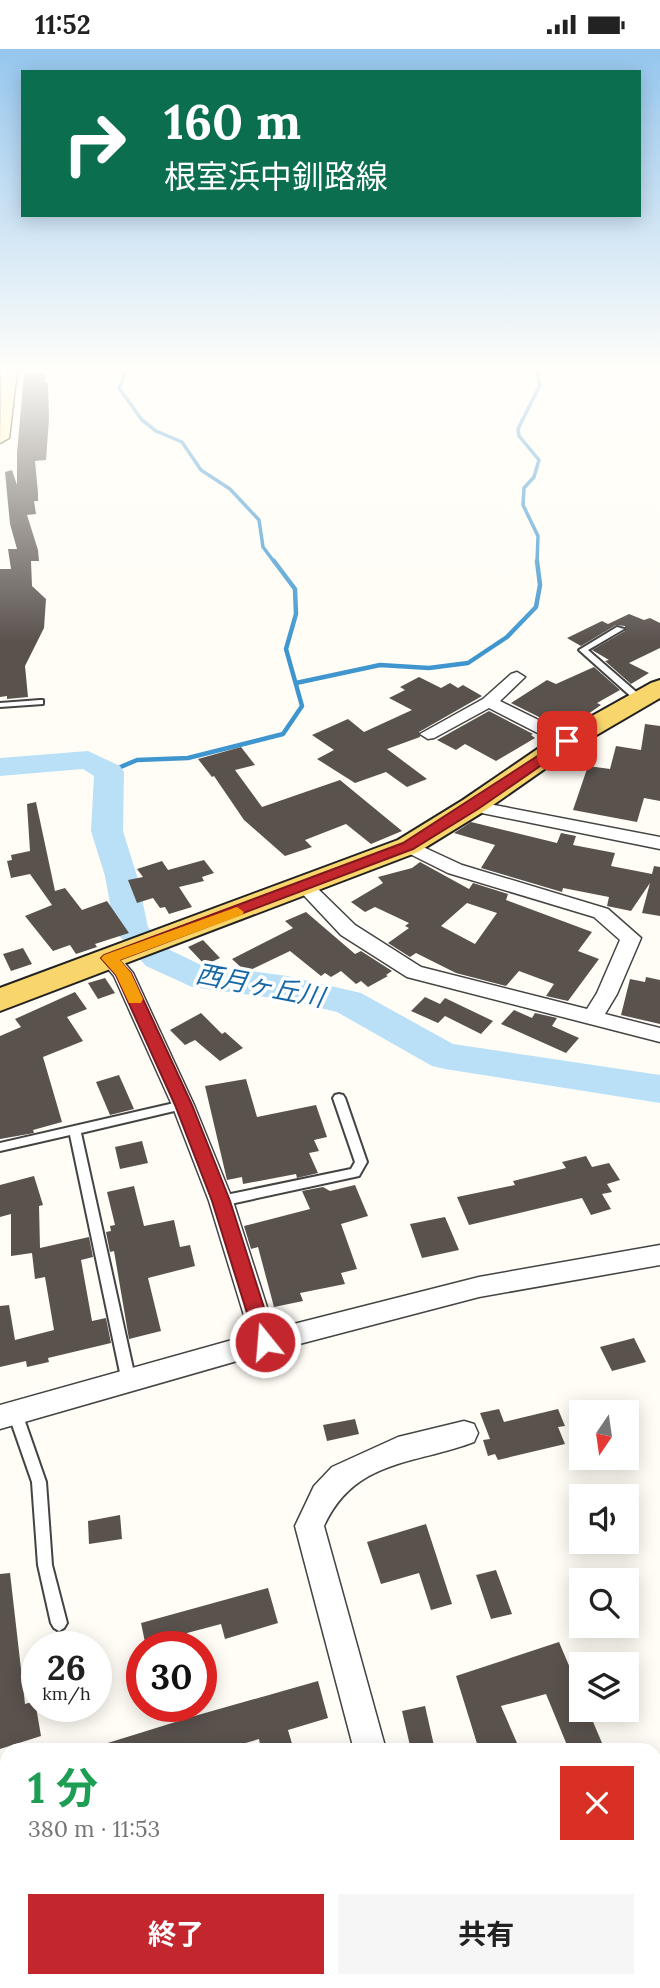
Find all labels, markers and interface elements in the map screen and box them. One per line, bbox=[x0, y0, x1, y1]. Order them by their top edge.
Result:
text: 11:52 bbox=[35, 8, 91, 41]
text: 160 m bbox=[164, 90, 301, 152]
icon: right bbox=[49, 98, 140, 189]
text: 根室浜中釧路線 bbox=[164, 156, 388, 197]
pin bbox=[537, 711, 597, 771]
icon: arrive bbox=[548, 722, 586, 760]
water label: 西月ヶ丘川 bbox=[193, 956, 330, 1014]
position arrow bbox=[228, 1305, 302, 1379]
north arrow bbox=[569, 1400, 639, 1470]
map controls bbox=[569, 1400, 639, 1722]
button: sound bbox=[569, 1484, 639, 1554]
button: search bbox=[569, 1568, 639, 1638]
speed limit sign: 30 bbox=[126, 1631, 217, 1722]
text: 26 bbox=[47, 1645, 86, 1690]
button: layers bbox=[569, 1652, 639, 1722]
text: km/h bbox=[42, 1682, 91, 1705]
text: 1 分 bbox=[28, 1761, 98, 1815]
button: close bbox=[560, 1766, 634, 1840]
text: 380 m · 11:53 bbox=[28, 1814, 160, 1843]
button: 終了 bbox=[28, 1894, 324, 1974]
button: 共有 bbox=[338, 1894, 634, 1974]

